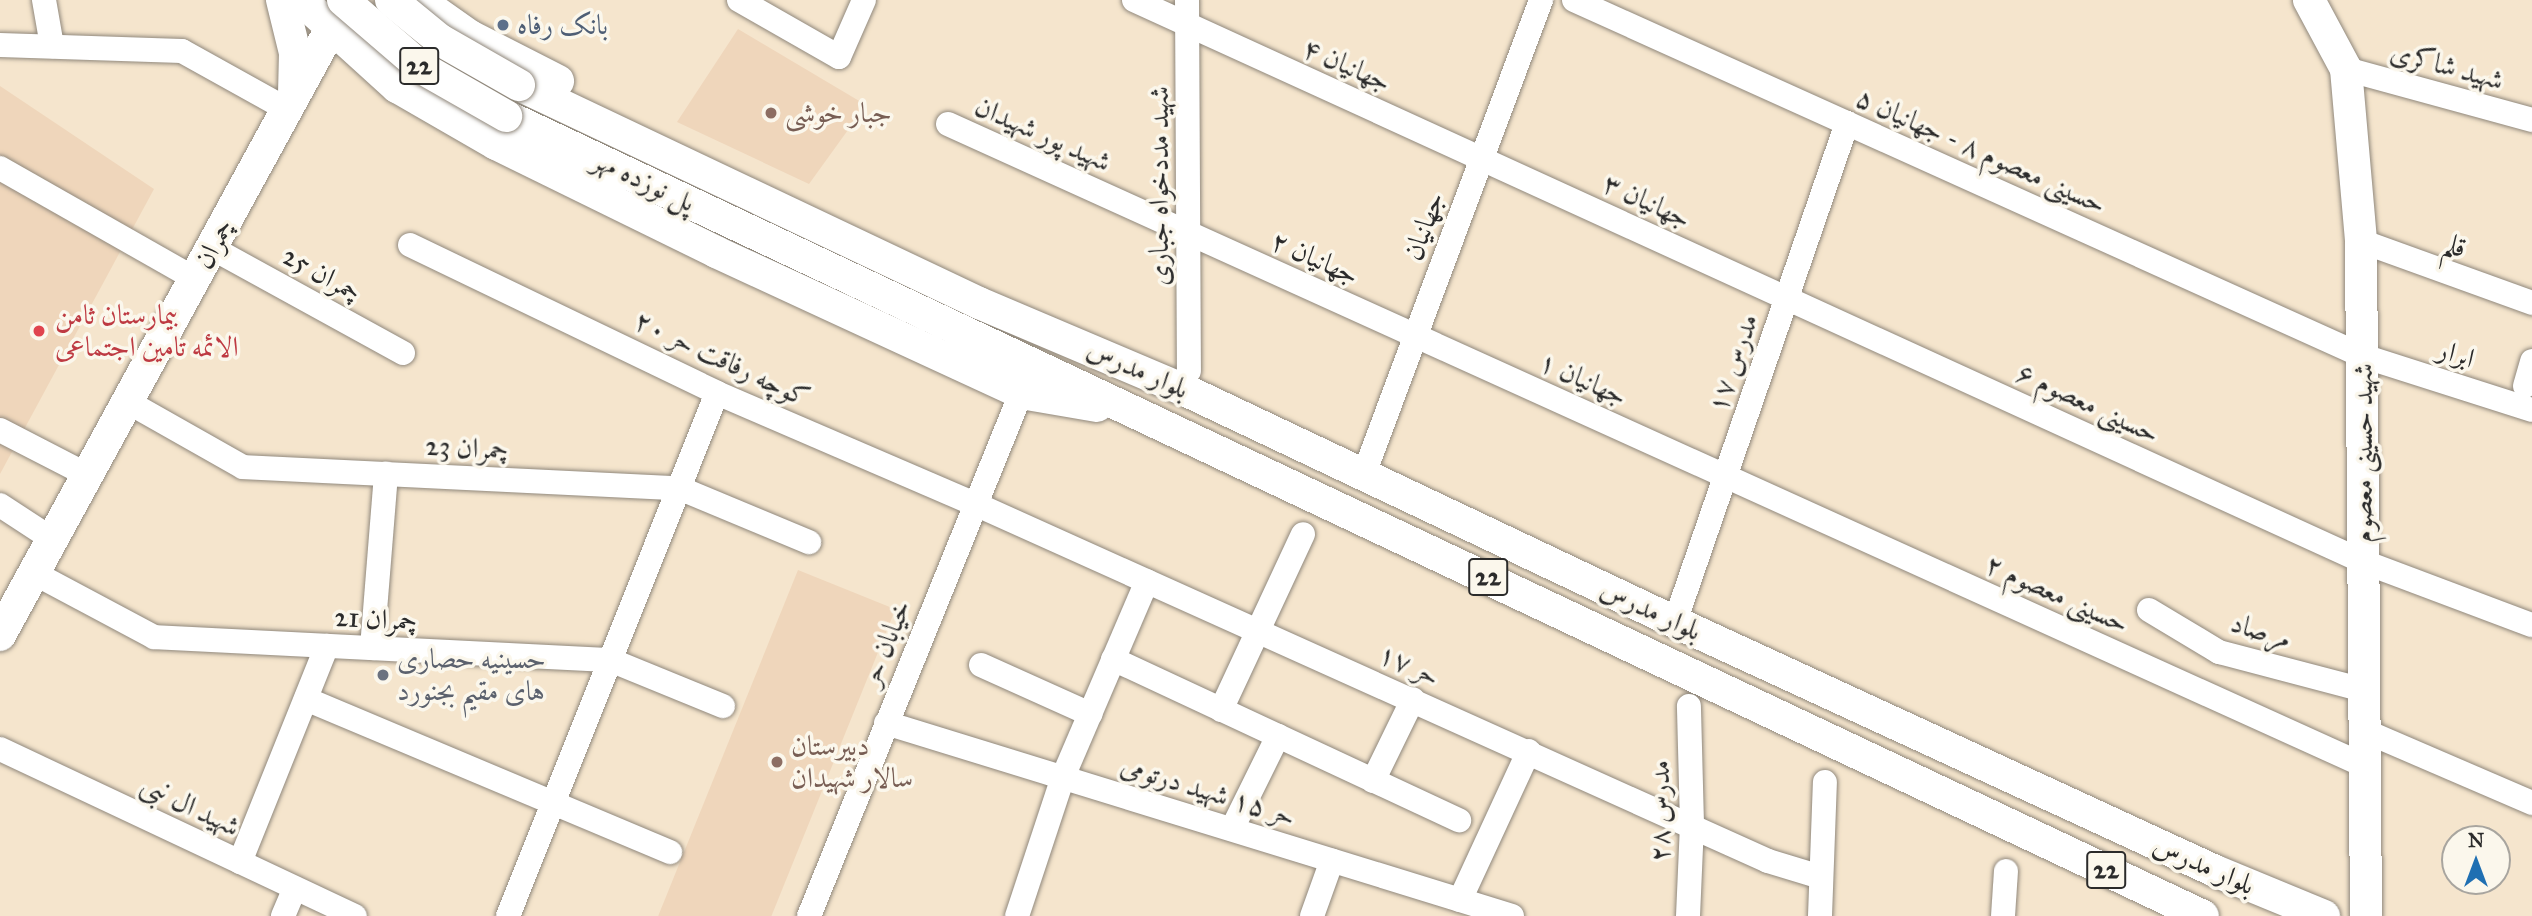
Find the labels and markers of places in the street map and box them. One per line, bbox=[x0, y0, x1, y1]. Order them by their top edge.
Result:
place label: بانک رفاه bbox=[517, 8, 608, 42]
marker: بانک رفاه bbox=[495, 17, 511, 33]
place label: جبار خوشی bbox=[785, 96, 892, 130]
marker: جبار خوشی bbox=[763, 105, 779, 121]
place label: بیمارستان ثامن الائمه تامین اجتماعی bbox=[55, 298, 239, 364]
marker: بیمارستان ثامن الائمه تامین اجتماعی bbox=[29, 321, 49, 341]
place label: حسینیه حصاری های مقیم بجنورد bbox=[397, 642, 546, 708]
marker: حسینیه حصاری های مقیم بجنورد bbox=[375, 667, 391, 683]
place label: دبیرستان سالار شهیدان bbox=[791, 729, 913, 795]
marker: دبیرستان سالار شهیدان bbox=[769, 754, 785, 770]

